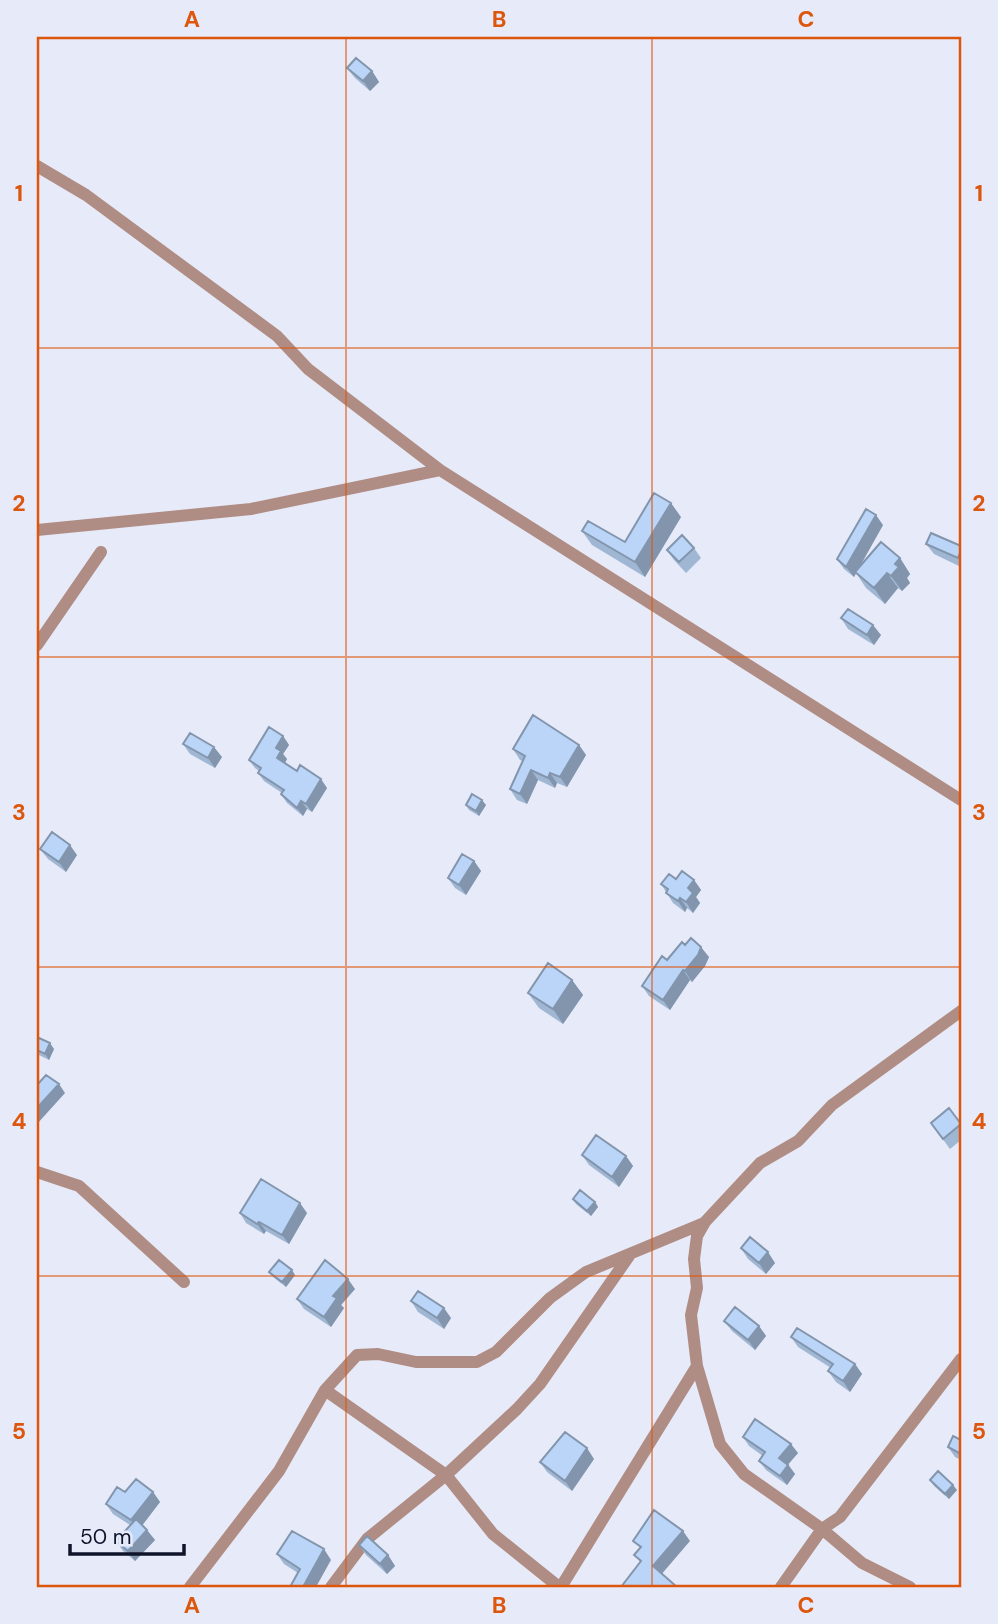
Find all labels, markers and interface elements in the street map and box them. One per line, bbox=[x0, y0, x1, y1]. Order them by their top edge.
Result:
text: A bbox=[184, 4, 200, 34]
text: B bbox=[492, 4, 506, 34]
text: C bbox=[798, 4, 814, 34]
text: 1 bbox=[15, 178, 23, 208]
text: 1 bbox=[975, 178, 983, 208]
text: 2 bbox=[12, 488, 26, 518]
text: 2 bbox=[972, 488, 986, 518]
text: 3 bbox=[12, 797, 26, 827]
text: 3 bbox=[972, 797, 986, 827]
text: 4 bbox=[12, 1106, 27, 1136]
text: 4 bbox=[972, 1106, 987, 1136]
text: 5 bbox=[12, 1416, 26, 1446]
text: 5 bbox=[972, 1416, 986, 1446]
scale bar bbox=[70, 1512, 184, 1556]
text: 50 m bbox=[80, 1523, 131, 1551]
text: A bbox=[184, 1590, 200, 1620]
text: B bbox=[492, 1590, 506, 1620]
text: C bbox=[798, 1590, 814, 1620]

